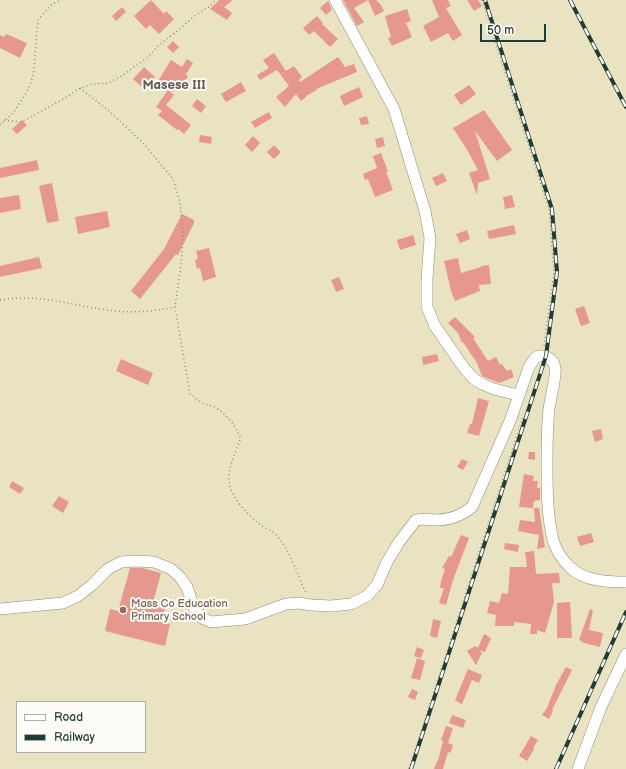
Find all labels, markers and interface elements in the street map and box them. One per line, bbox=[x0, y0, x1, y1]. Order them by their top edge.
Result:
scale bar bbox=[482, 16, 548, 42]
text: 50 m bbox=[487, 23, 514, 38]
district label: Masese III bbox=[142, 78, 206, 94]
place label: Mass Co Education Primary School bbox=[131, 597, 228, 623]
marker: Mass Co Education Primary School bbox=[118, 605, 128, 615]
legend bbox=[16, 701, 146, 753]
text: Road bbox=[54, 710, 83, 725]
text: Railway bbox=[54, 730, 95, 745]

